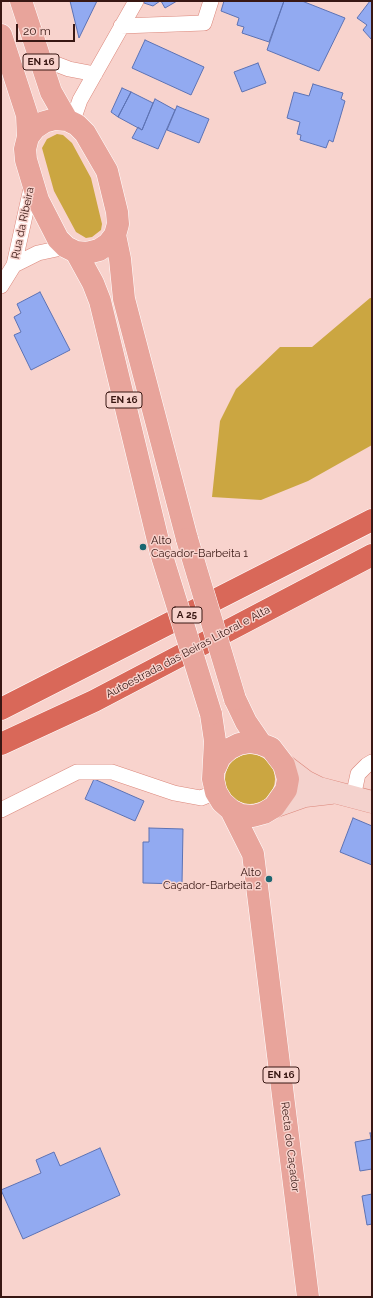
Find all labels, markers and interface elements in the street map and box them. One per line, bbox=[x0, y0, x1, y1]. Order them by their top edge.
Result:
scale bar bbox=[18, 16, 77, 42]
text: 20 m bbox=[23, 24, 51, 38]
road number: EN 16 bbox=[23, 54, 59, 70]
street label: Rua da Ribeira bbox=[9, 186, 37, 260]
road number: EN 16 bbox=[106, 392, 142, 408]
place label: Alto Caçador-Barbeita 1 bbox=[151, 534, 248, 560]
marker: Alto Caçador-Barbeita 1 bbox=[138, 542, 148, 552]
street label: Autoestrada das Beiras Litoral e Alta bbox=[104, 603, 272, 701]
road number: A 25 bbox=[172, 607, 202, 623]
place label: Alto Caçador-Barbeita 2 bbox=[163, 866, 261, 892]
marker: Alto Caçador-Barbeita 2 bbox=[264, 874, 274, 884]
road number: EN 16 bbox=[263, 1067, 299, 1083]
street label: Recta do Caçador bbox=[278, 1101, 302, 1193]

